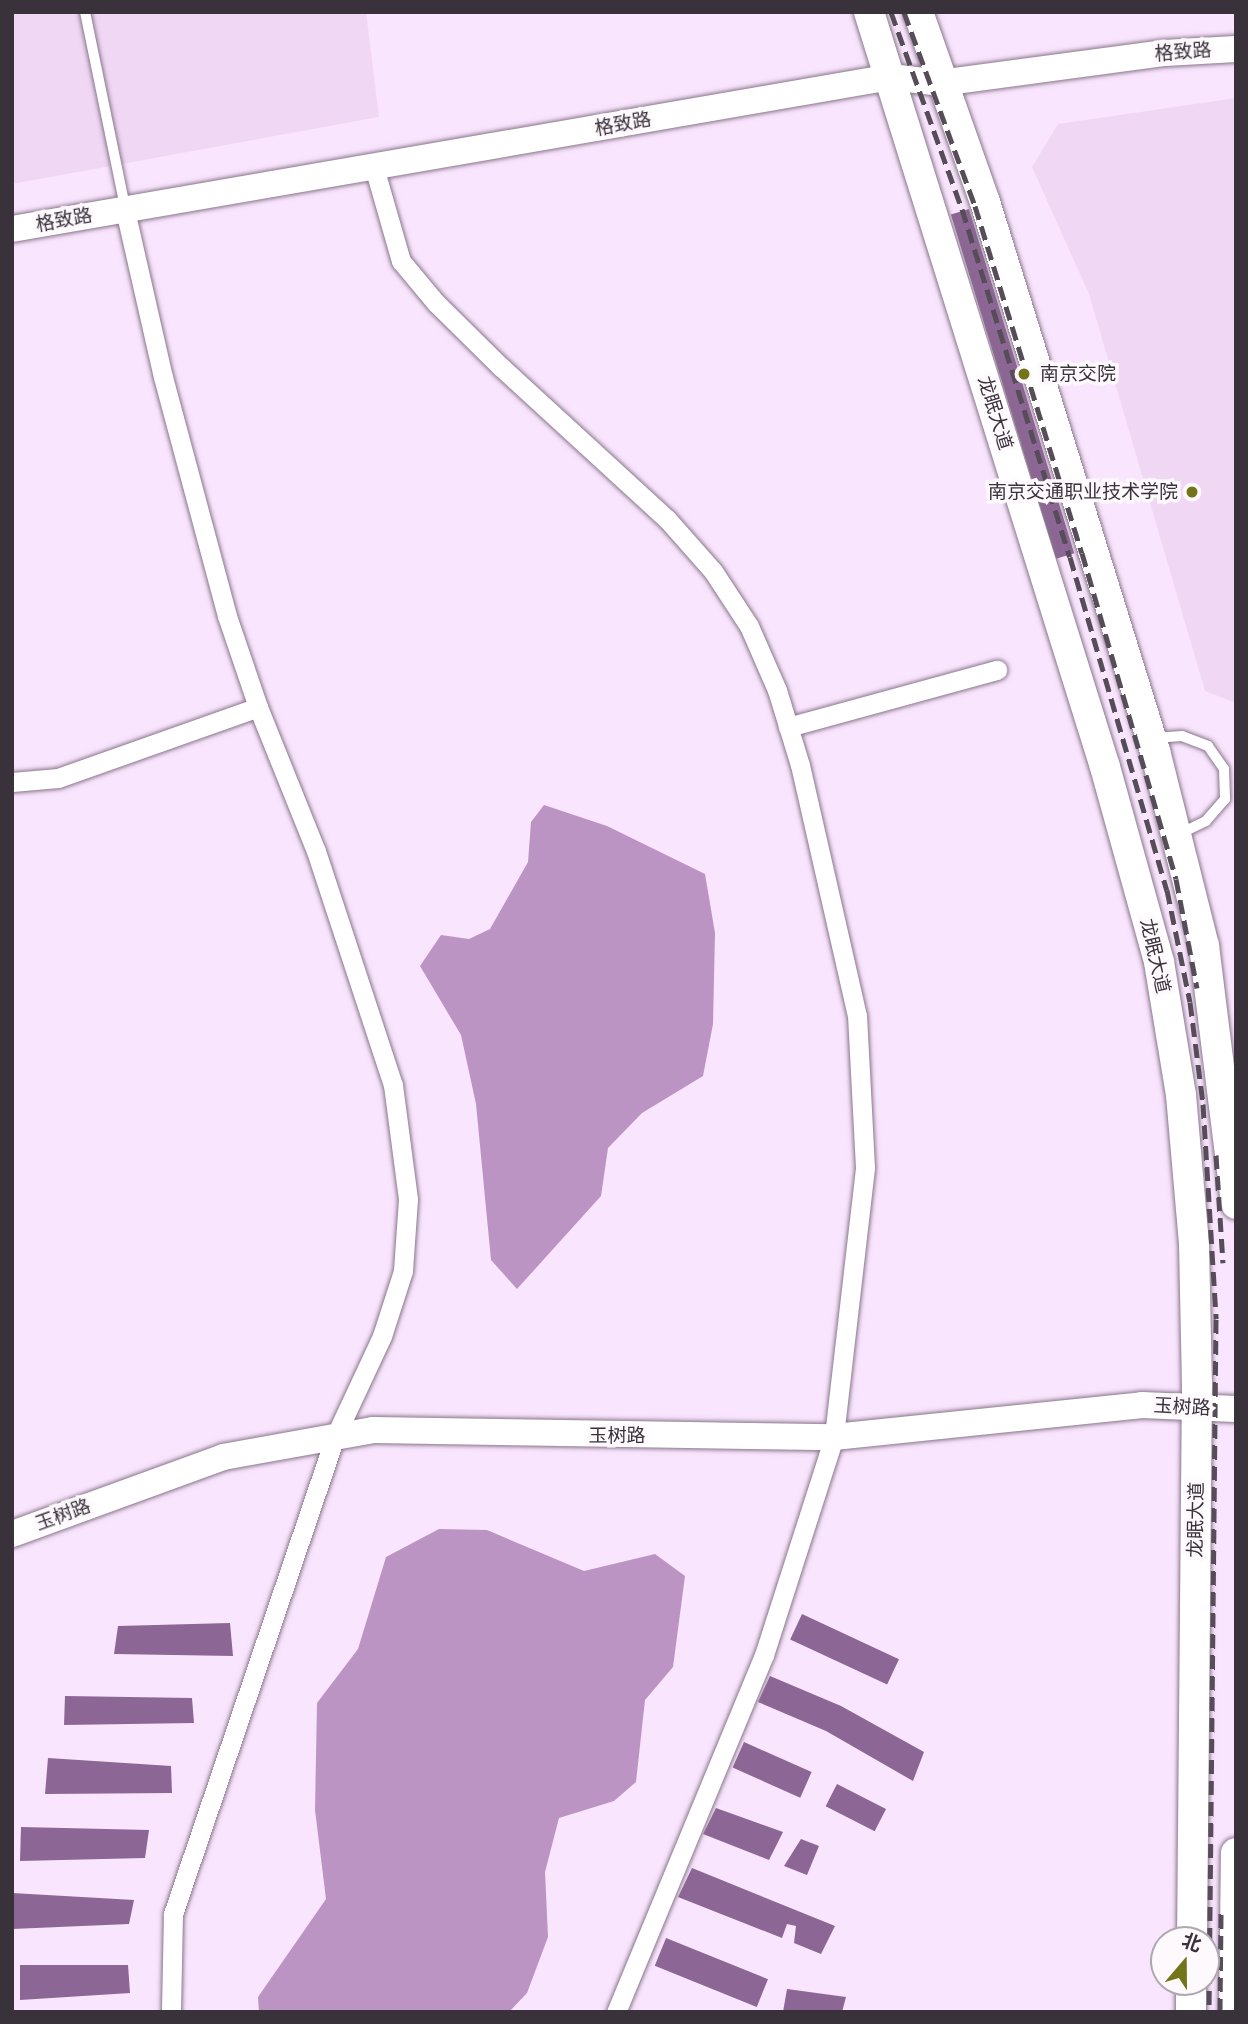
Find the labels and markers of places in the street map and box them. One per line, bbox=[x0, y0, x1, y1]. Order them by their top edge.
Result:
place label: 南京交院 bbox=[1040, 363, 1116, 385]
marker: 南京交院 bbox=[1014, 364, 1034, 384]
place label: 南京交通职业技术学院 bbox=[988, 481, 1178, 503]
marker: 南京交通职业技术学院 bbox=[1184, 484, 1200, 500]

